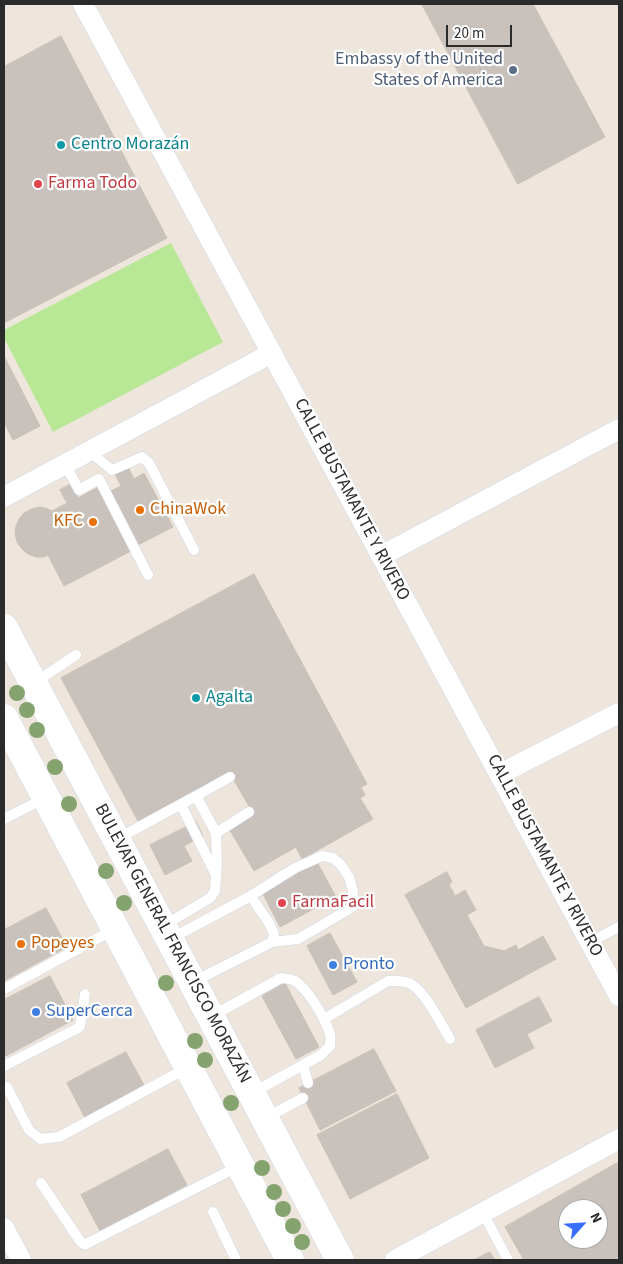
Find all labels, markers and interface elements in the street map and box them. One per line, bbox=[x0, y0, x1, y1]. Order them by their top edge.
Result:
scale bar bbox=[448, 15, 514, 47]
text: 20 m bbox=[454, 23, 484, 44]
place label: Embassy of the United States of America bbox=[335, 49, 503, 92]
marker: Embassy of the United States of America bbox=[507, 64, 519, 76]
place label: Centro Morazán bbox=[71, 134, 189, 156]
marker: Centro Morazán bbox=[55, 139, 67, 151]
place label: Farma Todo bbox=[48, 173, 137, 195]
marker: Farma Todo bbox=[32, 178, 44, 190]
street label: CALLE BUSTAMANTE Y RIVERO bbox=[288, 395, 414, 605]
place label: ChinaWok bbox=[150, 499, 226, 521]
marker: ChinaWok bbox=[134, 504, 146, 516]
place label: KFC bbox=[54, 511, 83, 533]
marker: KFC bbox=[87, 516, 99, 528]
place label: Agalta bbox=[206, 687, 253, 709]
marker: Agalta bbox=[190, 692, 202, 704]
street label: CALLE BUSTAMANTE Y RIVERO bbox=[481, 751, 607, 961]
street label: BULEVAR GENERAL FRANCISCO MORAZÁN bbox=[89, 801, 255, 1087]
place label: FarmaFacil bbox=[292, 892, 374, 914]
marker: FarmaFacil bbox=[276, 897, 288, 909]
place label: Popeyes bbox=[31, 933, 94, 955]
marker: Popeyes bbox=[15, 938, 27, 950]
place label: Pronto bbox=[343, 954, 394, 976]
marker: Pronto bbox=[327, 959, 339, 971]
place label: SuperCerca bbox=[46, 1001, 133, 1023]
marker: SuperCerca bbox=[30, 1006, 42, 1018]
north arrow bbox=[558, 1199, 608, 1249]
text: N bbox=[585, 1209, 607, 1226]

